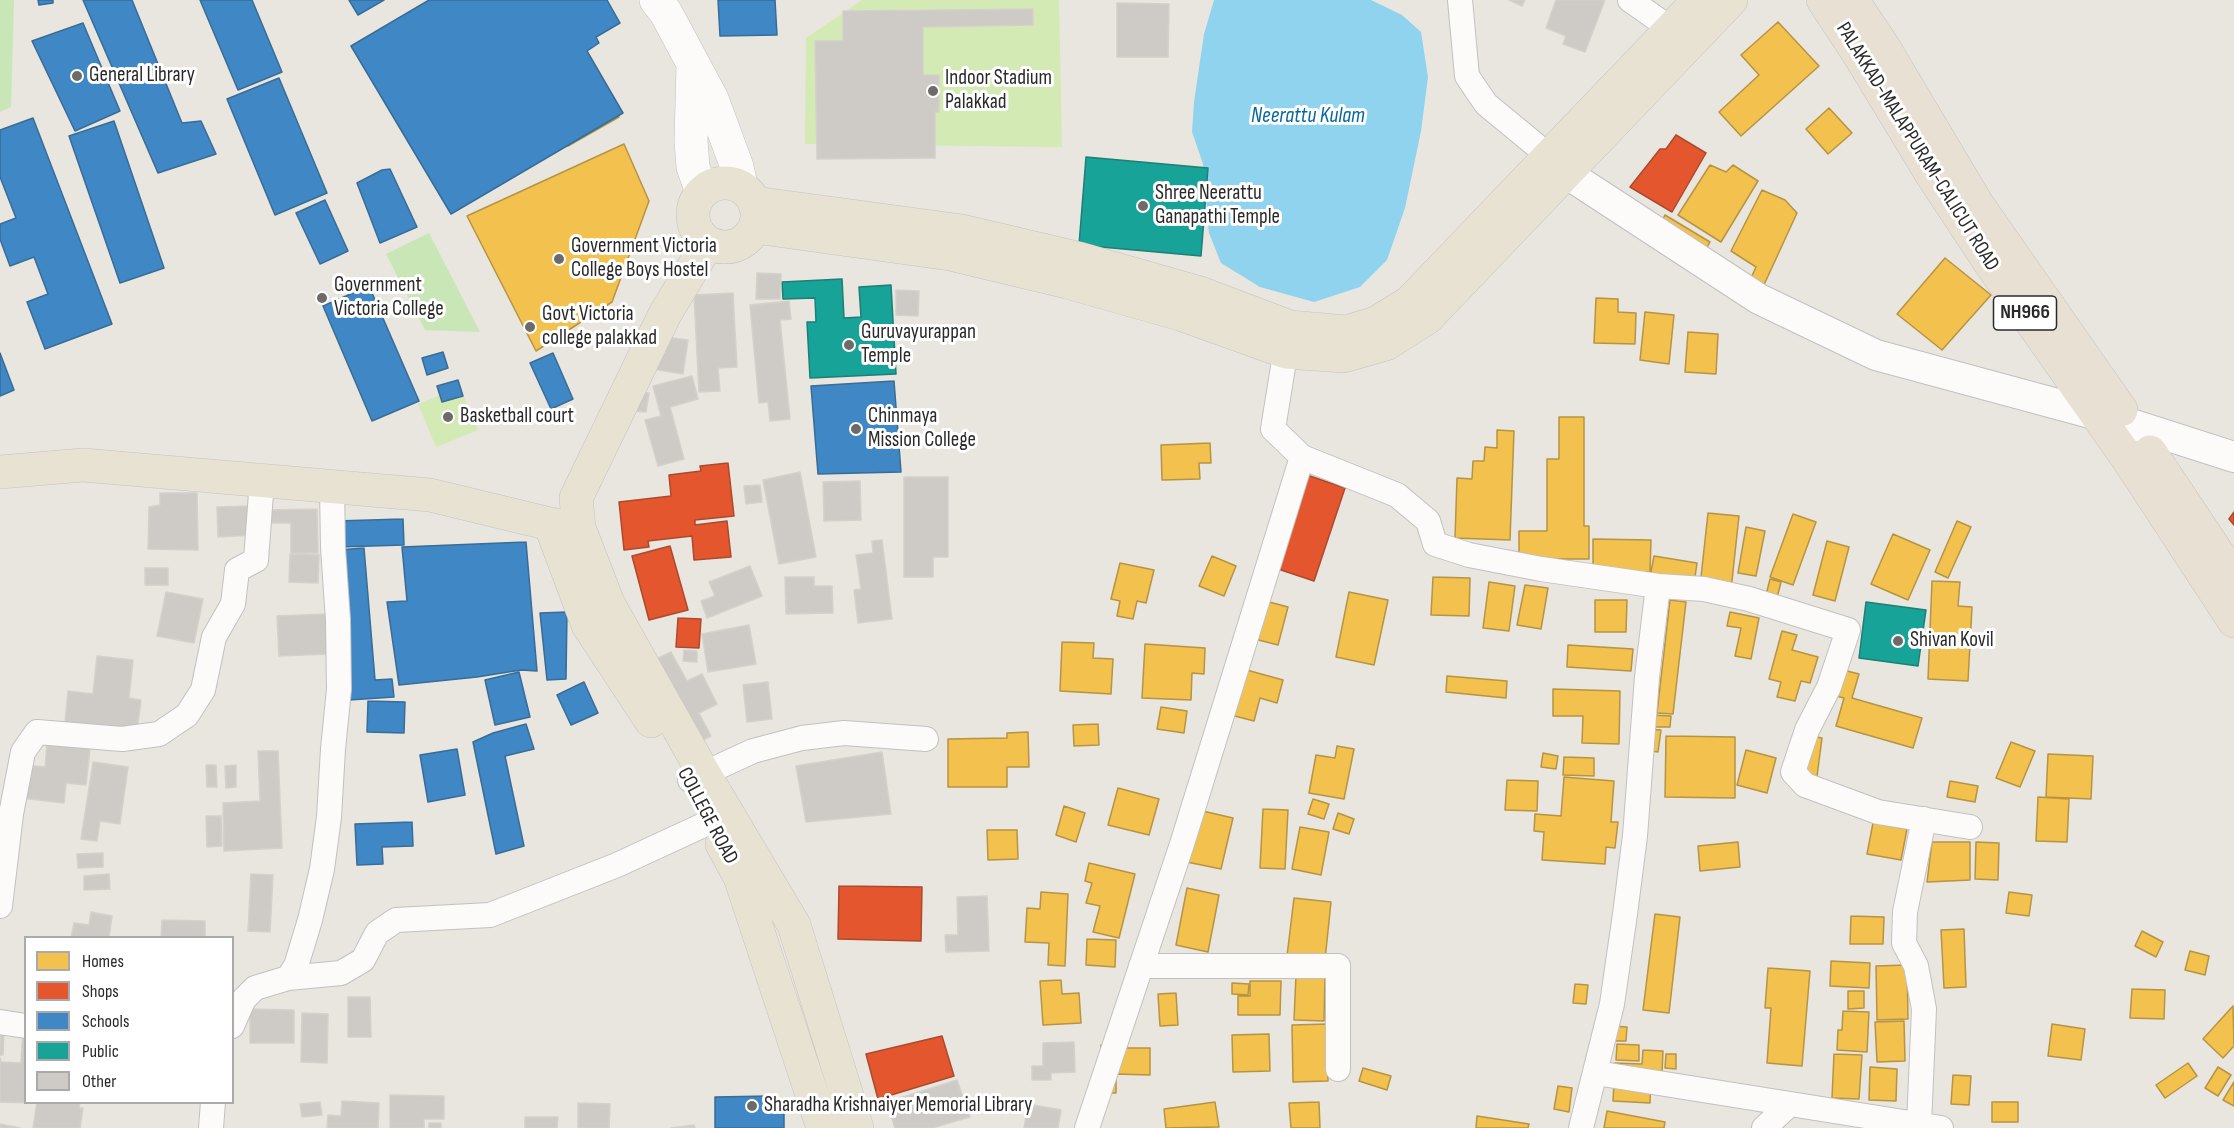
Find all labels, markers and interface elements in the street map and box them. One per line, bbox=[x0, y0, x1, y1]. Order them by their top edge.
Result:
street label: PALAKKAD-MALAPPURAM-CALICUT ROAD bbox=[1830, 18, 2004, 276]
place label: General Library bbox=[89, 63, 195, 89]
place label: Indoor Stadium Palakkad bbox=[945, 66, 1052, 116]
marker: General Library bbox=[70, 69, 84, 83]
marker: Indoor Stadium Palakkad bbox=[926, 84, 940, 98]
water label: Neerattu Kulam bbox=[1251, 103, 1365, 129]
place label: Shree Neerattu Ganapathi Temple bbox=[1155, 181, 1280, 231]
marker: Shree Neerattu Ganapathi Temple bbox=[1136, 199, 1150, 213]
place label: Government Victoria College Boys Hostel bbox=[571, 234, 717, 284]
marker: Government Victoria College Boys Hostel bbox=[552, 252, 566, 266]
place label: Government Victoria College bbox=[334, 273, 444, 323]
marker: Government Victoria College bbox=[315, 291, 329, 305]
road number: NH966 bbox=[1994, 296, 2056, 330]
place label: Govt Victoria college palakkad bbox=[542, 302, 657, 352]
marker: Govt Victoria college palakkad bbox=[523, 320, 537, 334]
place label: Guruvayurappan Temple bbox=[861, 320, 976, 370]
marker: Guruvayurappan Temple bbox=[842, 338, 856, 352]
place label: Basketball court bbox=[460, 404, 574, 430]
place label: Chinmaya Mission College bbox=[868, 404, 976, 454]
marker: Basketball court bbox=[441, 410, 455, 424]
marker: Chinmaya Mission College bbox=[849, 422, 863, 436]
place label: Shivan Kovil bbox=[1910, 628, 1994, 654]
marker: Shivan Kovil bbox=[1891, 634, 1905, 648]
street label: COLLEGE ROAD bbox=[671, 763, 743, 869]
legend bbox=[24, 936, 234, 1104]
text: Homes bbox=[82, 951, 124, 972]
text: Shops bbox=[82, 981, 119, 1002]
text: Schools bbox=[82, 1011, 129, 1032]
text: Public bbox=[82, 1041, 119, 1062]
text: Other bbox=[82, 1071, 116, 1092]
place label: Sharadha Krishnaiyer Memorial Library bbox=[764, 1093, 1032, 1119]
marker: Sharadha Krishnaiyer Memorial Library bbox=[745, 1099, 759, 1113]

